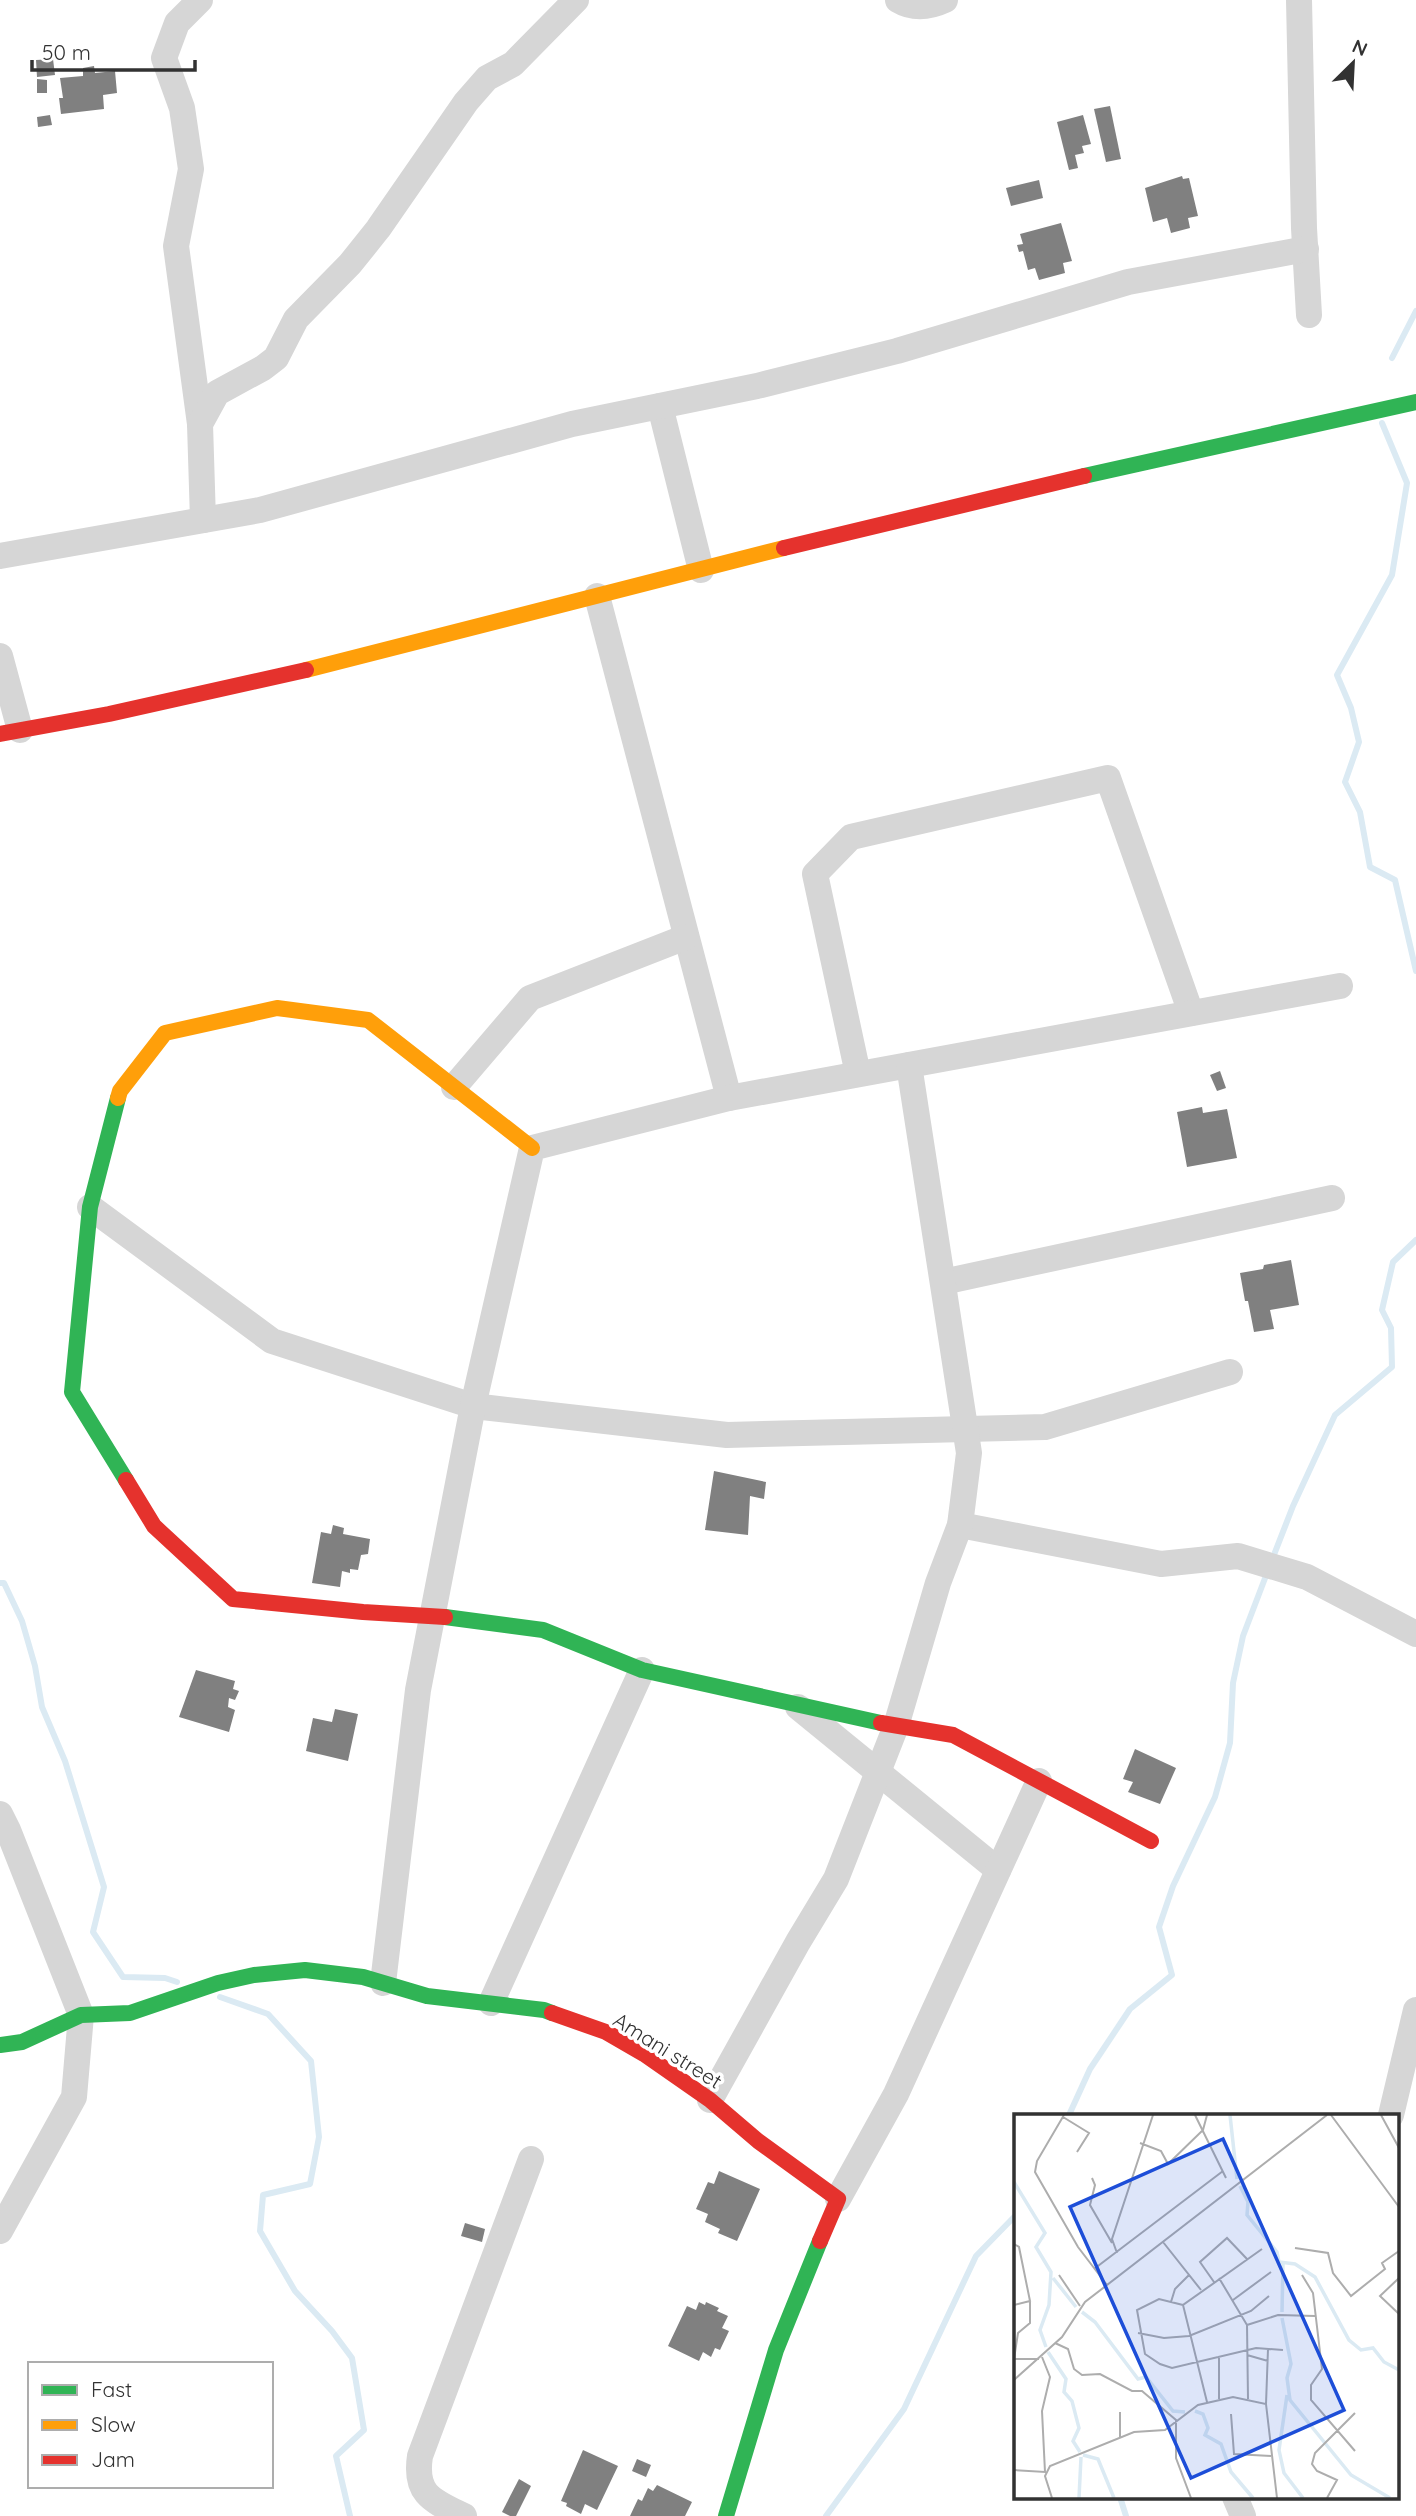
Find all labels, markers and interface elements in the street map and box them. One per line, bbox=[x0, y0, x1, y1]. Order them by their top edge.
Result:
scale bar bbox=[32, 28, 194, 72]
north arrow bbox=[1318, 28, 1388, 98]
text: N bbox=[1349, 34, 1371, 61]
text: 50 m bbox=[42, 39, 91, 65]
street label: Amani street bbox=[609, 2006, 727, 2094]
inset map bbox=[1014, 2114, 1398, 2498]
legend bbox=[28, 2362, 273, 2488]
text: Fast bbox=[91, 2376, 132, 2402]
text: Slow bbox=[91, 2411, 136, 2437]
text: Jam bbox=[91, 2446, 135, 2472]

